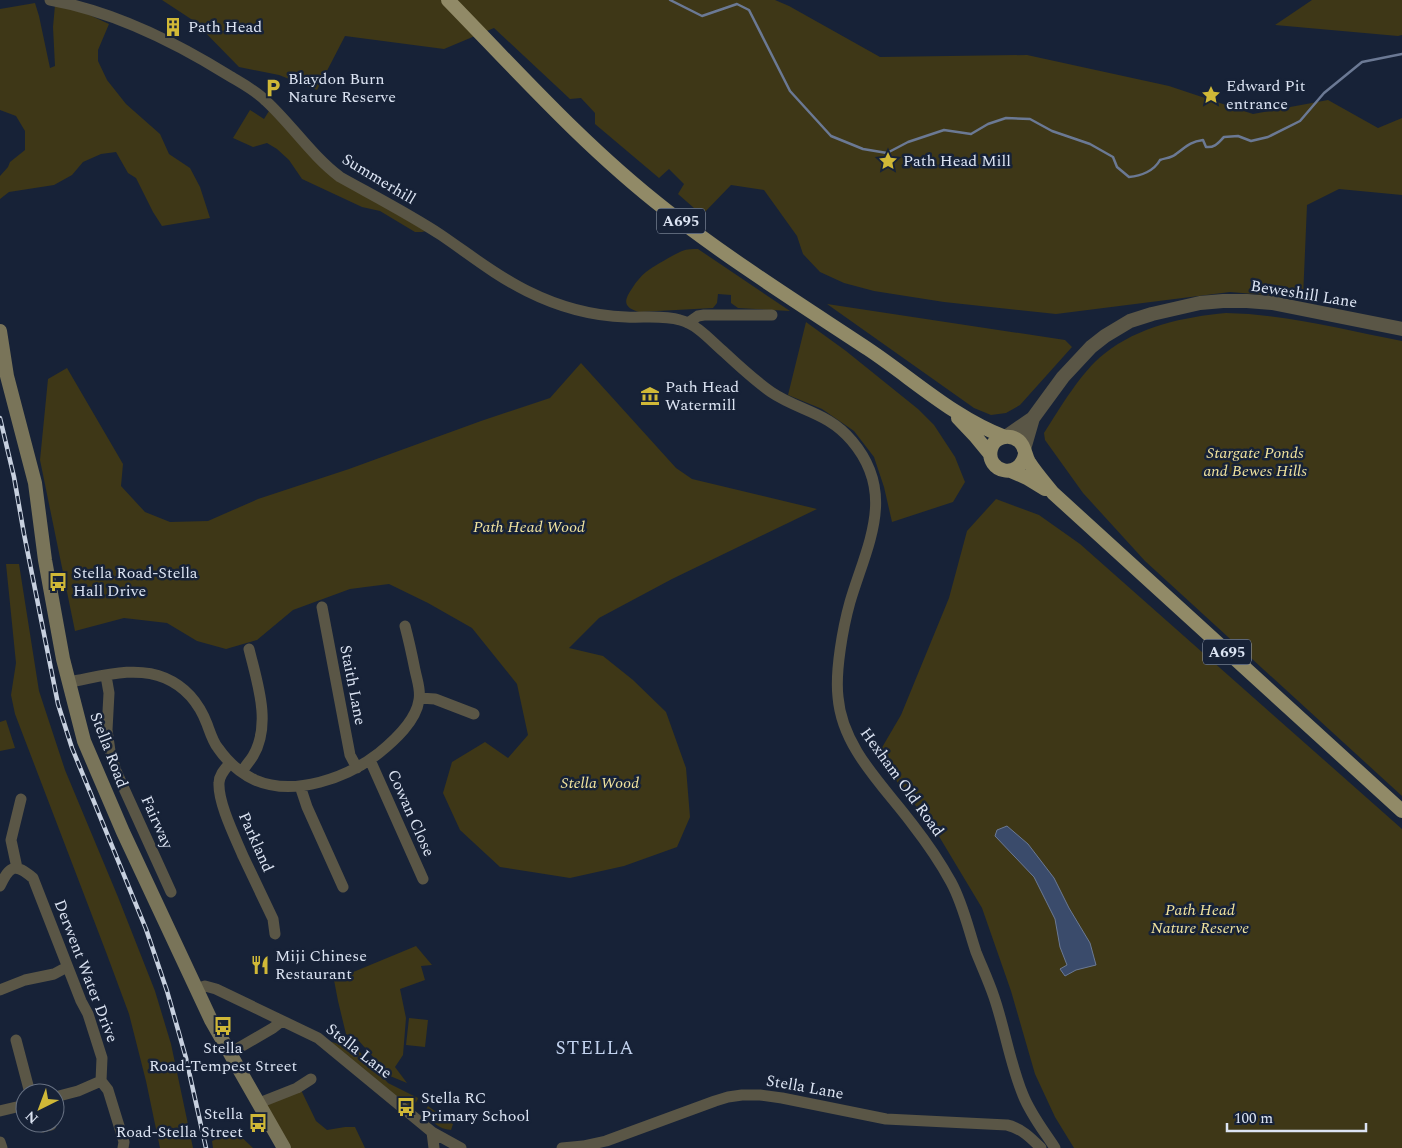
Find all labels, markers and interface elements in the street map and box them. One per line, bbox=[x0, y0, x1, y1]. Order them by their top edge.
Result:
place label: Path Head bbox=[188, 15, 262, 39]
building icon: Path Head bbox=[162, 16, 184, 38]
place label: Blaydon Burn Nature Reserve bbox=[288, 67, 396, 109]
place label: Edward Pit entrance bbox=[1226, 74, 1306, 116]
parking icon: Blaydon Burn Nature Reserve bbox=[262, 77, 284, 99]
place icon: Edward Pit entrance bbox=[1200, 84, 1222, 106]
street label: Summerhill bbox=[337, 147, 421, 211]
place label: Path Head Mill bbox=[903, 149, 1011, 173]
place icon: Path Head Mill bbox=[877, 150, 899, 172]
road number: A695 bbox=[657, 208, 705, 234]
street label: Beweshill Lane bbox=[1249, 274, 1359, 314]
place label: Path Head Watermill bbox=[665, 375, 739, 417]
museum icon: Path Head Watermill bbox=[639, 385, 661, 407]
park label: Stargate Ponds and Bewes Hills bbox=[1203, 441, 1307, 483]
park label: Path Head Wood bbox=[473, 515, 585, 539]
place label: Stella Road-Stella Hall Drive bbox=[73, 561, 198, 603]
bus stop icon: Stella Road-Stella Hall Drive bbox=[47, 571, 69, 593]
road number: A695 bbox=[1203, 640, 1251, 664]
street label: Staith Lane bbox=[333, 643, 373, 727]
street label: Stella Road bbox=[84, 709, 134, 791]
street label: Hexham Old Road bbox=[854, 722, 950, 842]
street label: Cowan Close bbox=[381, 766, 441, 860]
park label: Stella Wood bbox=[561, 771, 639, 795]
street label: Fairway bbox=[135, 791, 180, 854]
street label: Parkland bbox=[232, 808, 280, 876]
street label: Derwent Water Drive bbox=[48, 896, 124, 1046]
park label: Path Head Nature Reserve bbox=[1151, 898, 1249, 940]
place label: Miji Chinese Restaurant bbox=[275, 944, 367, 986]
restaurant icon: Miji Chinese Restaurant bbox=[249, 954, 271, 976]
bus stop icon: Stella Road-Tempest Street bbox=[212, 1015, 234, 1037]
street label: Stella Lane bbox=[321, 1017, 397, 1085]
district label: STELLA bbox=[556, 1034, 634, 1063]
place label: Stella Road-Tempest Street bbox=[149, 1036, 297, 1078]
street label: Stella Lane bbox=[764, 1068, 846, 1106]
north arrow bbox=[15, 1083, 65, 1133]
place label: Stella RC Primary School bbox=[421, 1086, 530, 1128]
bus stop icon: Stella RC Primary School bbox=[395, 1096, 417, 1118]
scale bar bbox=[1227, 1100, 1366, 1132]
place label: Stella Road-Stella Street bbox=[116, 1102, 243, 1144]
text: N bbox=[20, 1106, 43, 1129]
text: 100 m bbox=[1234, 1107, 1273, 1130]
bus stop icon: Stella Road-Stella Street bbox=[247, 1112, 269, 1134]

